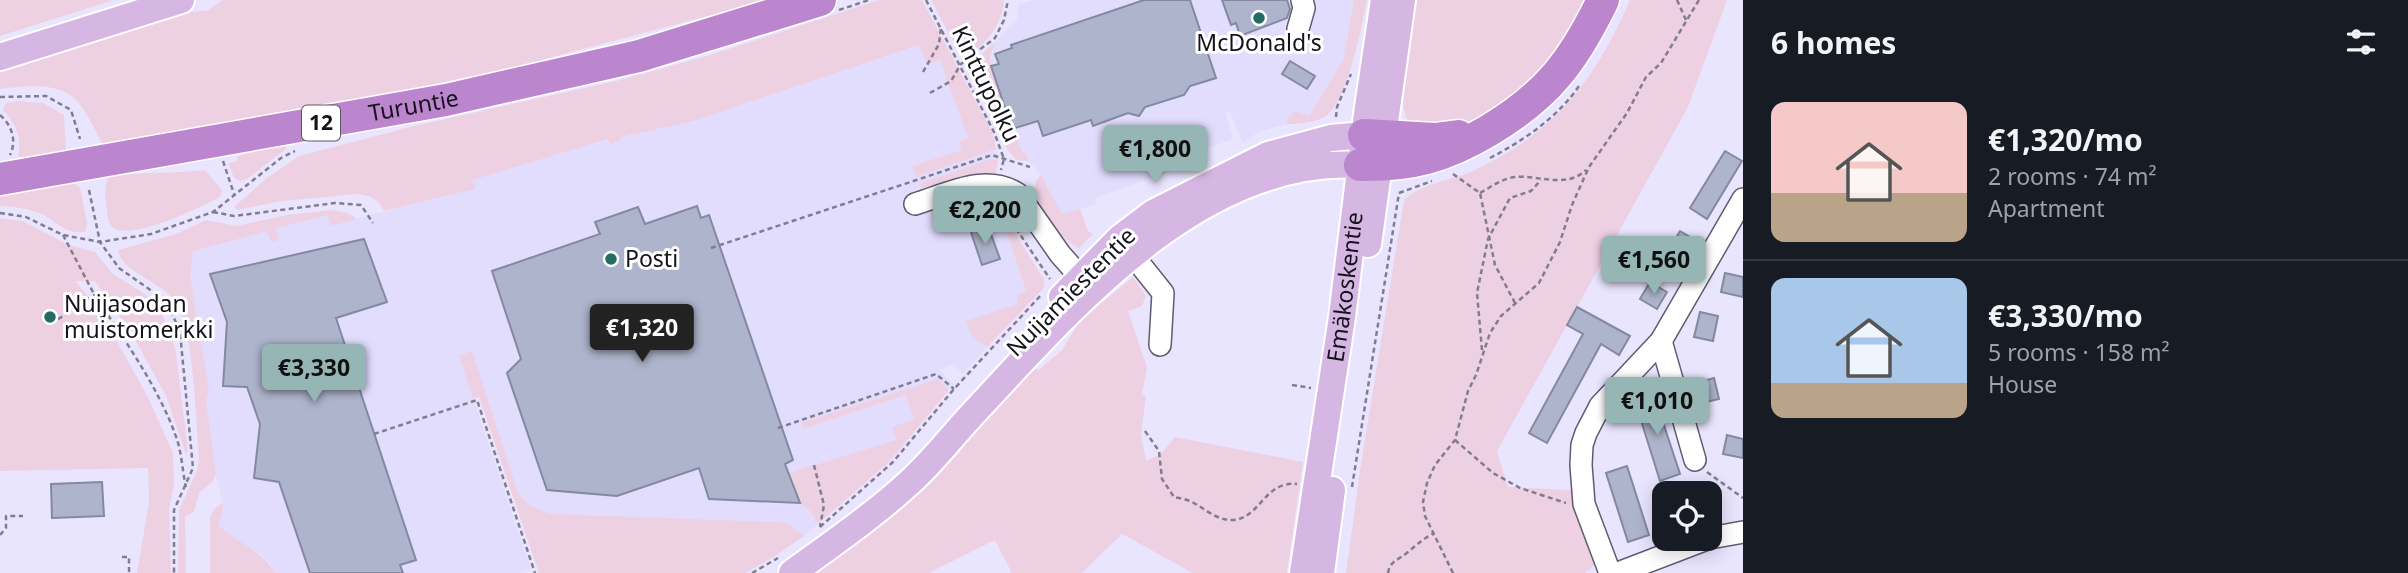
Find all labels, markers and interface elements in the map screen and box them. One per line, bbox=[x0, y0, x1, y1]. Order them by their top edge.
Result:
marker: McDonald's bbox=[1251, 10, 1267, 26]
street label: Kinttupolku bbox=[945, 20, 1029, 147]
text: 6 homes bbox=[1771, 22, 1896, 63]
icon: filters bbox=[2342, 23, 2380, 61]
place label: McDonald's bbox=[1196, 26, 1322, 58]
street label: Turuntie bbox=[366, 81, 462, 128]
road number: 12 bbox=[302, 106, 340, 140]
text: €1,320/mo bbox=[1988, 119, 2143, 160]
pin: €1,800 bbox=[1098, 125, 1212, 185]
icon: home bbox=[1827, 130, 1911, 214]
text: €1,800 bbox=[1119, 132, 1191, 164]
text: 2 rooms · 74 m² bbox=[1988, 160, 2157, 192]
pin: €2,200 bbox=[928, 187, 1042, 246]
text: Apartment bbox=[1988, 192, 2105, 224]
text: €2,200 bbox=[949, 193, 1021, 225]
street label: Emäkoskentie bbox=[1318, 210, 1370, 364]
street label: Nuijamiestentie bbox=[999, 220, 1142, 363]
pin: €1,560 bbox=[1597, 236, 1711, 296]
place label: Posti bbox=[625, 242, 678, 274]
text: €1,560 bbox=[1618, 243, 1690, 275]
marker: Posti bbox=[603, 251, 619, 267]
place label: Nuijasodan muistomerkki bbox=[64, 287, 213, 345]
text: €3,330/mo bbox=[1988, 295, 2143, 336]
pin: €1,320 bbox=[585, 304, 699, 364]
icon: home bbox=[1827, 306, 1911, 390]
marker: Nuijasodan muistomerkki bbox=[42, 309, 58, 325]
text: €1,320 bbox=[606, 311, 678, 343]
text: 5 rooms · 158 m² bbox=[1988, 336, 2170, 368]
pin: €3,330 bbox=[257, 344, 371, 404]
text: €3,330 bbox=[278, 351, 350, 383]
text: House bbox=[1988, 368, 2057, 400]
pin: €1,010 bbox=[1600, 378, 1714, 437]
text: €1,010 bbox=[1621, 384, 1693, 416]
map controls bbox=[1652, 481, 1722, 551]
button: locate bbox=[1652, 481, 1722, 551]

